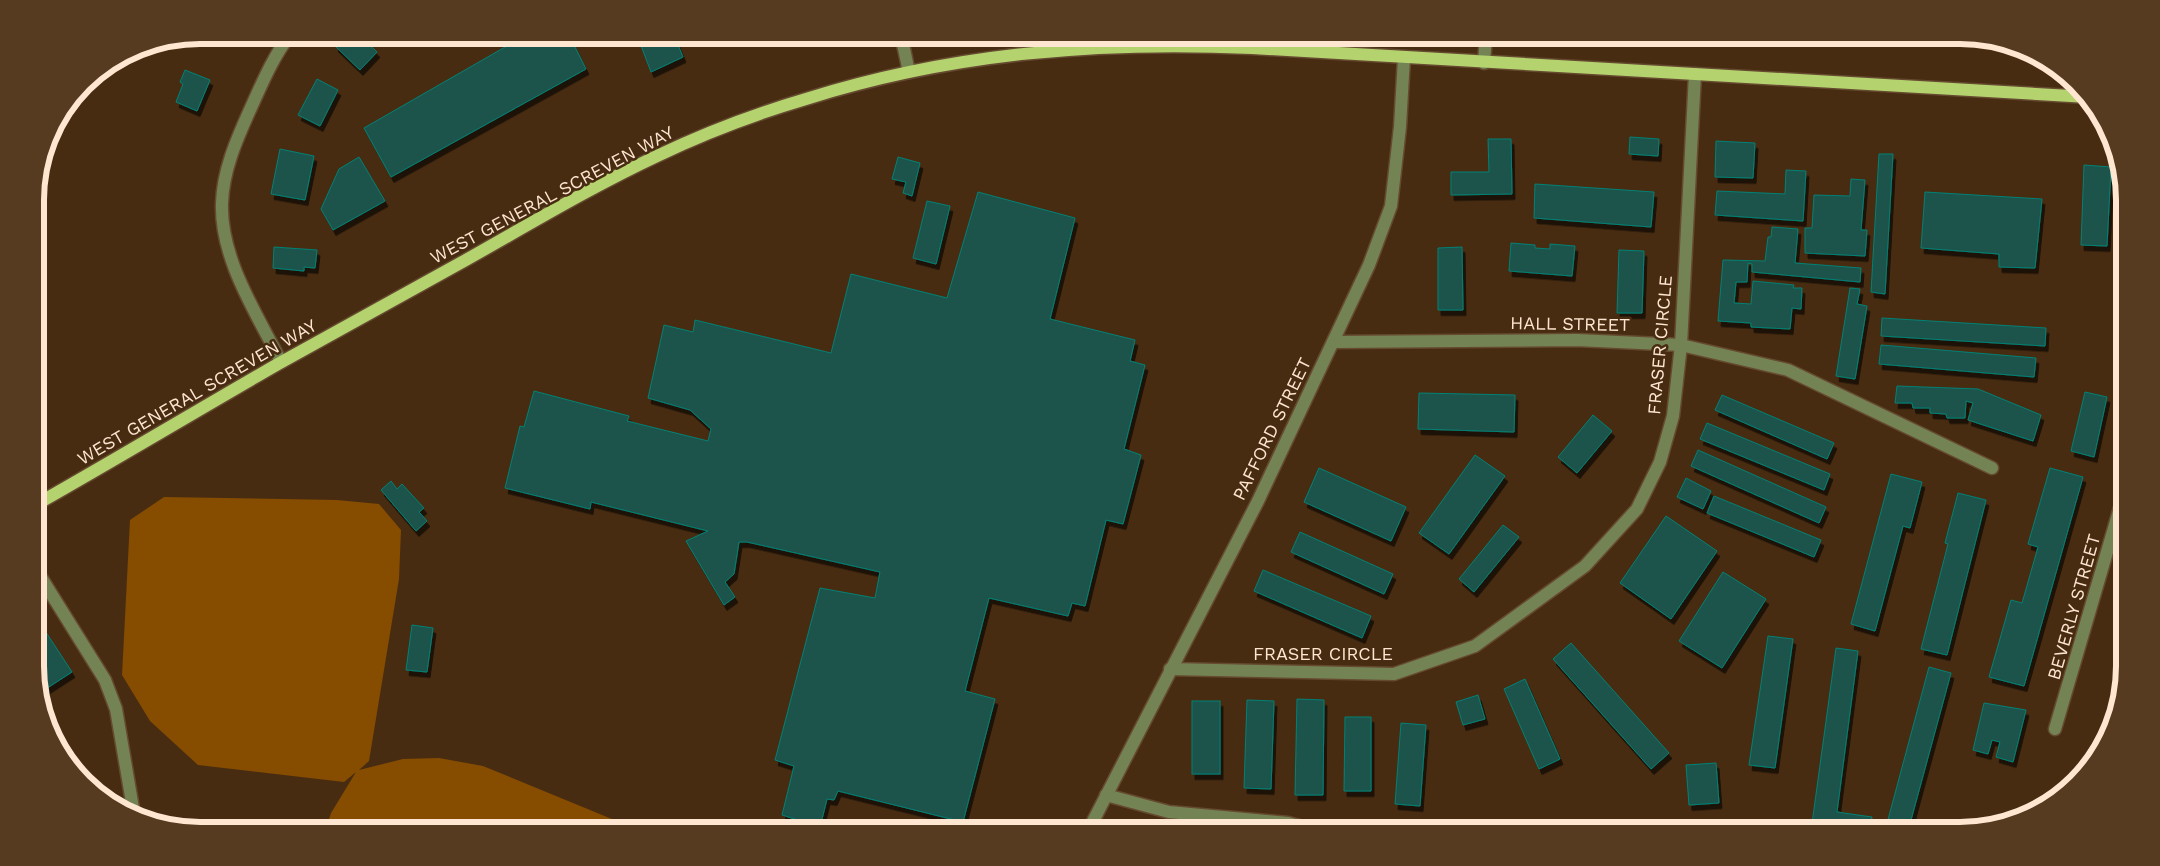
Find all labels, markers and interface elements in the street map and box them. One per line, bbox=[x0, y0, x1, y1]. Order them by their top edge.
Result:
street label: WEST GENERAL SCREVEN WAY bbox=[426, 121, 678, 268]
street label: FRASER CIRCLE bbox=[1643, 274, 1676, 416]
street label: HALL STREET bbox=[1510, 312, 1630, 335]
street label: WEST GENERAL SCREVEN WAY bbox=[73, 314, 321, 469]
street label: PAFFORD STREET bbox=[1228, 354, 1315, 503]
street label: BEVERLY STREET bbox=[2043, 532, 2104, 682]
street label: FRASER CIRCLE bbox=[1253, 643, 1393, 664]

